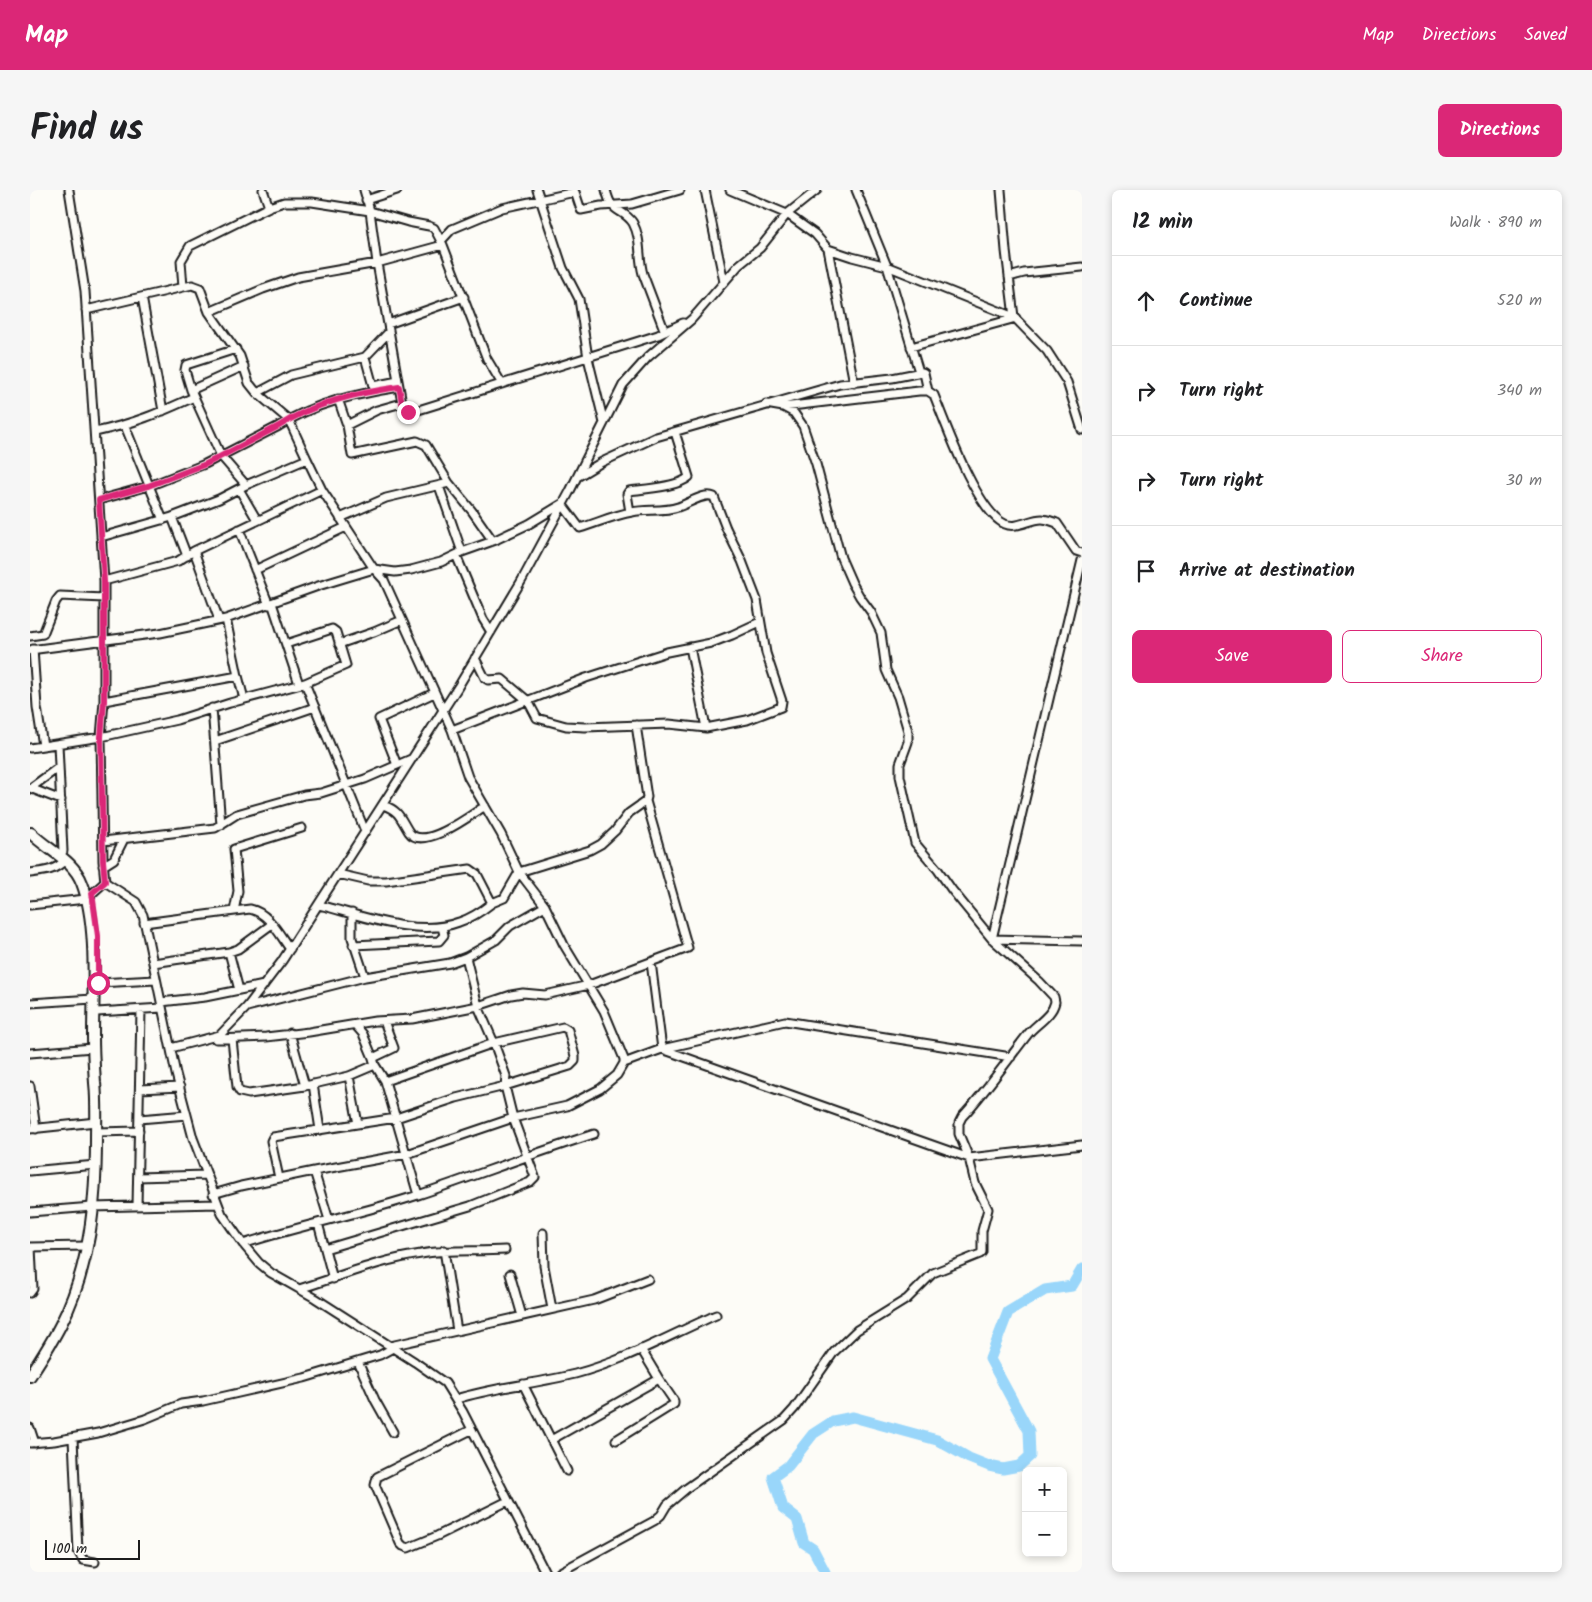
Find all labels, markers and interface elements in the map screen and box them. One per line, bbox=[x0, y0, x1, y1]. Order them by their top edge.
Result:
text: Map bbox=[25, 16, 68, 55]
text: Map bbox=[1362, 21, 1394, 50]
text: Directions bbox=[1422, 21, 1496, 50]
text: Saved bbox=[1524, 21, 1567, 50]
text: Find us bbox=[30, 102, 143, 158]
button: Directions bbox=[1438, 104, 1562, 157]
text: 12 min bbox=[1132, 206, 1193, 239]
text: Walk · 890 m bbox=[1449, 210, 1542, 235]
text: Continue bbox=[1179, 286, 1252, 316]
icon: ahead bbox=[1132, 287, 1160, 315]
text: 520 m bbox=[1497, 288, 1542, 313]
text: Turn right bbox=[1179, 376, 1264, 406]
icon: right bbox=[1132, 377, 1160, 405]
text: 340 m bbox=[1497, 378, 1542, 403]
route end bbox=[397, 401, 420, 424]
text: Turn right bbox=[1179, 466, 1264, 496]
icon: right bbox=[1132, 467, 1160, 495]
text: 30 m bbox=[1506, 468, 1542, 493]
text: Arrive at destination bbox=[1179, 556, 1355, 586]
icon: arrive bbox=[1132, 557, 1160, 585]
button: Save bbox=[1132, 630, 1332, 683]
button: Share bbox=[1342, 630, 1542, 683]
route start bbox=[87, 972, 110, 995]
map controls bbox=[1022, 1467, 1067, 1557]
button: + bbox=[1022, 1467, 1067, 1512]
button: − bbox=[1022, 1512, 1067, 1557]
scale bar bbox=[45, 1537, 140, 1560]
text: 100 m bbox=[52, 1538, 87, 1560]

